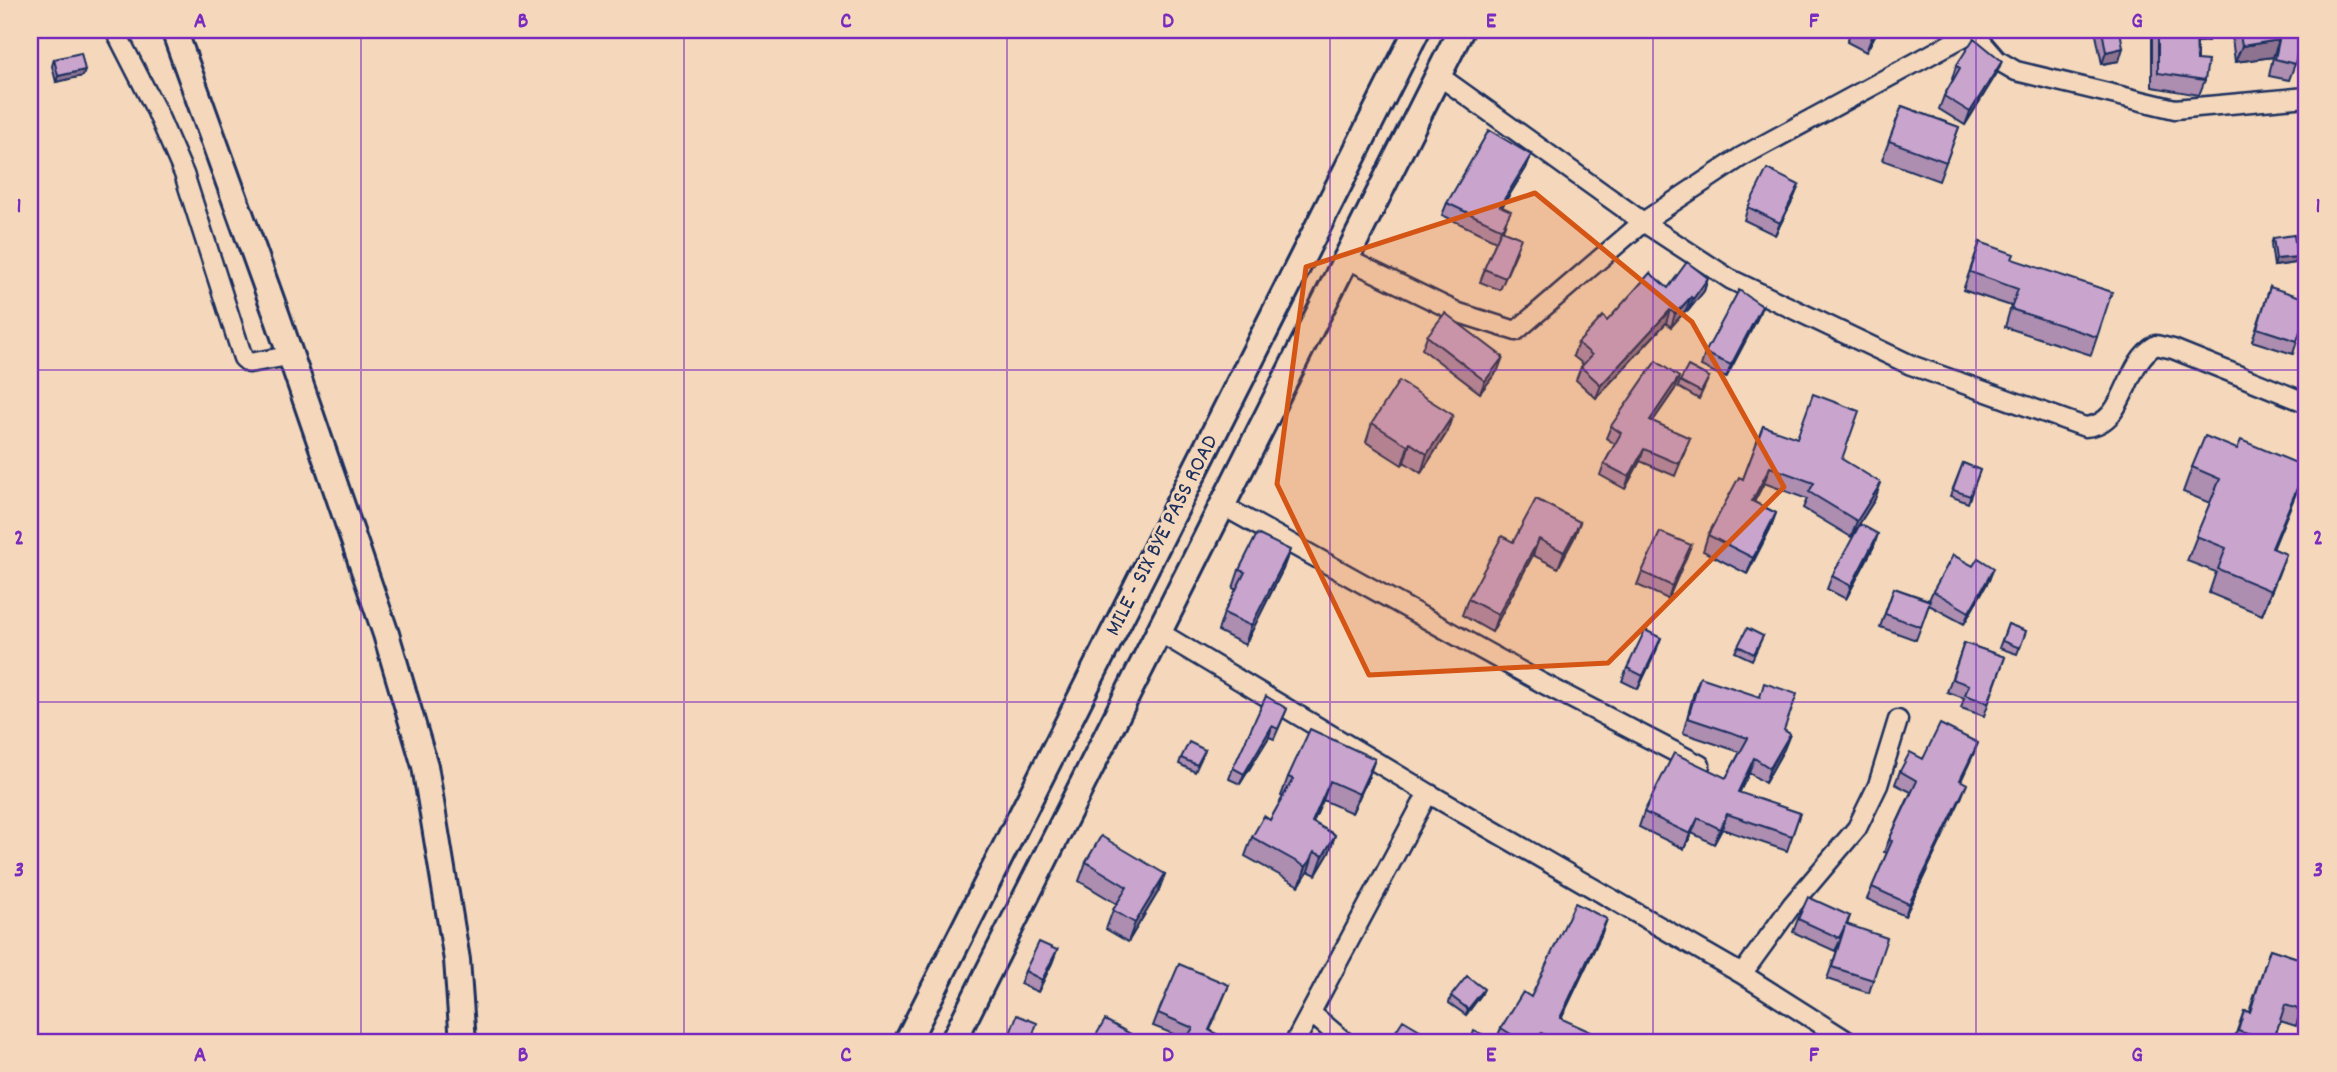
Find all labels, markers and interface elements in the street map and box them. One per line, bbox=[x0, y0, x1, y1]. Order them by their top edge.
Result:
text: A bbox=[194, 6, 206, 39]
text: B bbox=[518, 6, 529, 39]
text: C bbox=[840, 6, 852, 39]
text: D bbox=[1162, 6, 1174, 39]
text: E bbox=[1486, 6, 1497, 39]
text: F bbox=[1809, 6, 1820, 39]
text: G bbox=[2131, 6, 2143, 39]
text: 1 bbox=[16, 191, 22, 224]
text: 1 bbox=[2315, 191, 2321, 224]
street label: MILE - SIX BYE PASS ROAD bbox=[1098, 430, 1228, 642]
text: 2 bbox=[14, 523, 24, 556]
text: 2 bbox=[2313, 523, 2323, 556]
text: 3 bbox=[14, 855, 24, 888]
text: 3 bbox=[2313, 855, 2323, 888]
text: A bbox=[194, 1040, 206, 1072]
text: B bbox=[518, 1040, 529, 1072]
text: C bbox=[840, 1040, 852, 1072]
text: D bbox=[1162, 1040, 1174, 1072]
text: E bbox=[1486, 1040, 1497, 1072]
text: F bbox=[1809, 1040, 1820, 1072]
text: G bbox=[2131, 1040, 2143, 1072]

